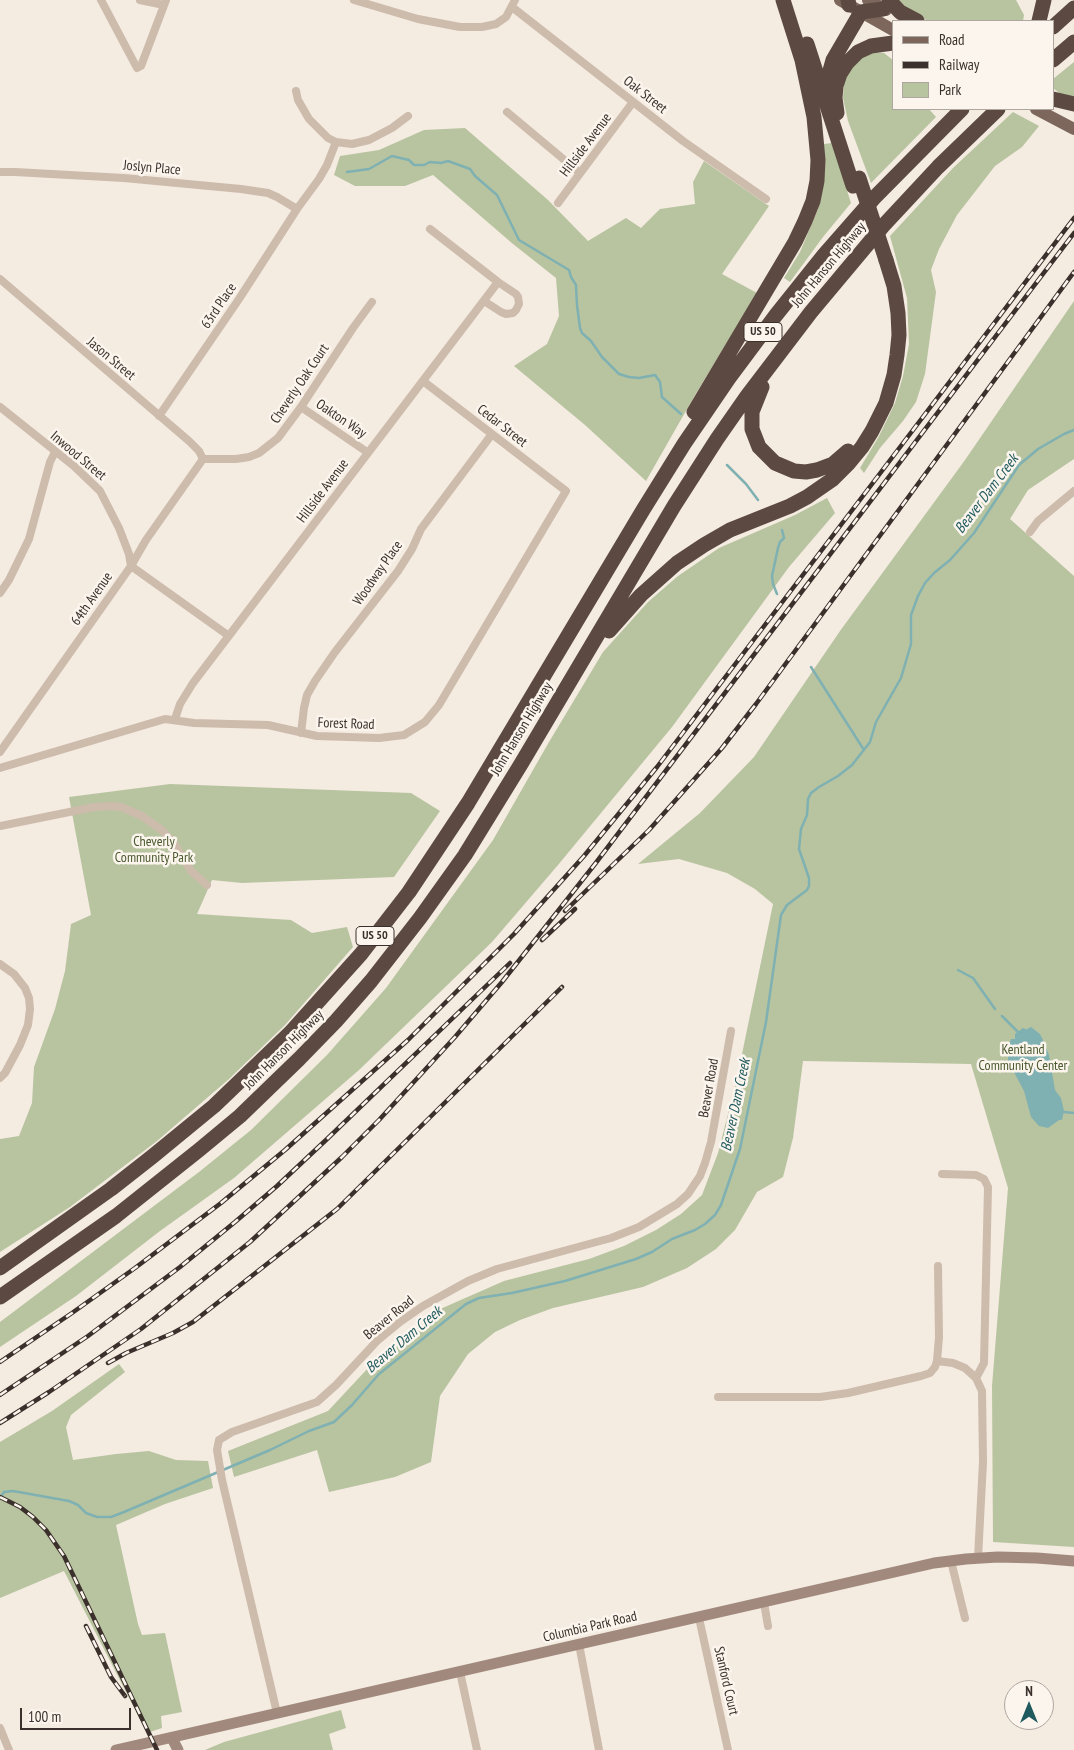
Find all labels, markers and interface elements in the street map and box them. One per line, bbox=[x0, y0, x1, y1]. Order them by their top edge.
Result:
legend bbox=[892, 20, 1054, 110]
text: Road bbox=[939, 30, 965, 49]
text: Railway bbox=[939, 55, 979, 74]
street label: Oak Street bbox=[620, 73, 670, 117]
text: Park bbox=[939, 80, 961, 99]
street label: Hillside Avenue bbox=[557, 110, 615, 180]
street label: Joslyn Place bbox=[123, 157, 181, 179]
street label: John Hanson Highway bbox=[789, 219, 869, 311]
street label: 63rd Place bbox=[198, 280, 240, 332]
road number: US 50 bbox=[744, 322, 782, 342]
street label: Jason Street bbox=[83, 334, 139, 384]
street label: Cheverly Oak Court bbox=[267, 341, 333, 427]
street label: Oakton Way bbox=[313, 396, 369, 442]
street label: Cedar Street bbox=[473, 401, 531, 451]
street label: Inwood Street bbox=[47, 428, 109, 484]
water label: Beaver Dam Creek bbox=[951, 451, 1023, 537]
street label: Hillside Avenue bbox=[294, 456, 352, 526]
street label: Woodway Place bbox=[350, 538, 406, 608]
street label: 64th Avenue bbox=[68, 569, 116, 629]
street label: John Hanson Highway bbox=[488, 679, 556, 779]
street label: Forest Road bbox=[317, 715, 375, 733]
park label: Cheverly Community Park bbox=[115, 834, 193, 866]
road number: US 50 bbox=[356, 926, 394, 946]
street label: John Hanson Highway bbox=[241, 1007, 327, 1093]
park label: Kentland Community Center bbox=[979, 1042, 1067, 1074]
street label: Beaver Road bbox=[696, 1057, 722, 1119]
water label: Beaver Dam Creek bbox=[717, 1057, 755, 1153]
street label: Beaver Road bbox=[360, 1293, 418, 1343]
water label: Beaver Dam Creek bbox=[362, 1303, 446, 1377]
street label: Columbia Park Road bbox=[541, 1608, 639, 1646]
street label: Stanford Court bbox=[710, 1645, 742, 1717]
north arrow bbox=[1004, 1680, 1054, 1730]
text: N bbox=[1025, 1682, 1033, 1700]
scale bar bbox=[22, 1698, 134, 1730]
text: 100 m bbox=[28, 1707, 61, 1726]

